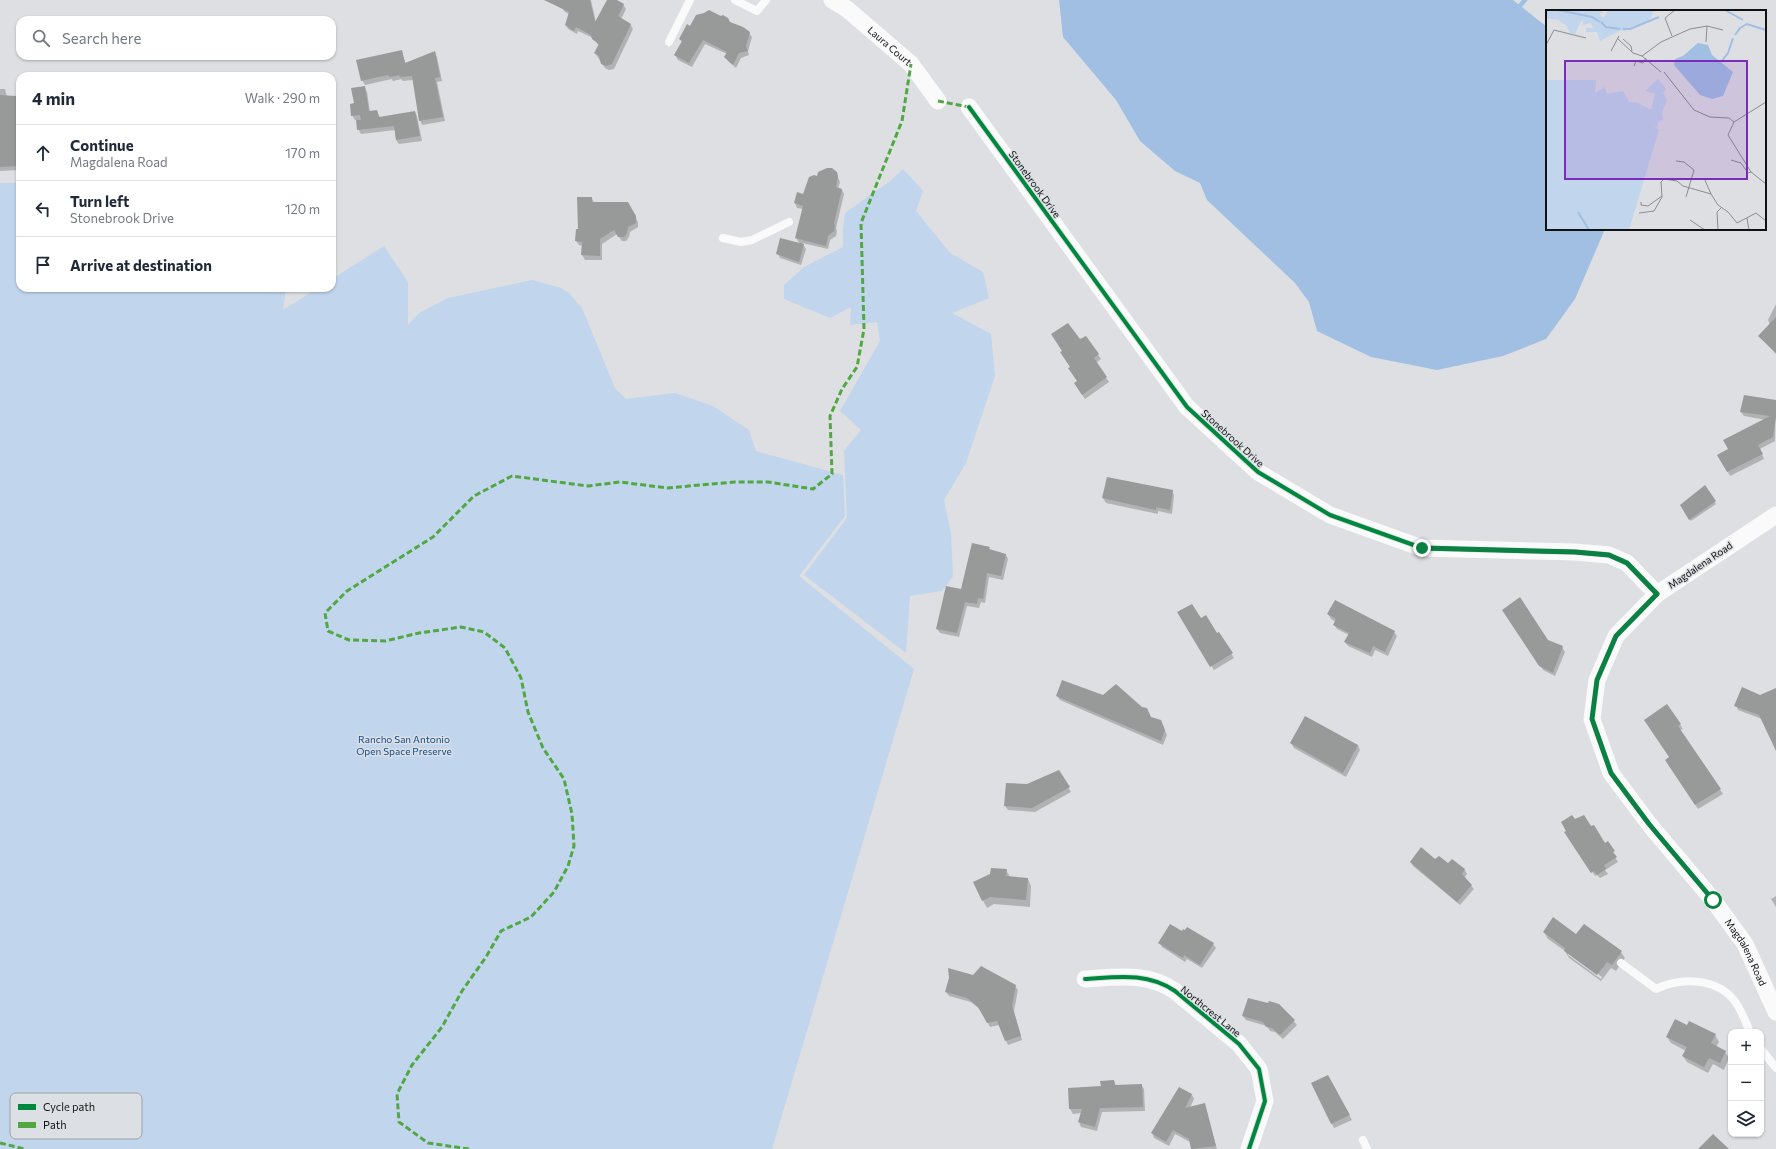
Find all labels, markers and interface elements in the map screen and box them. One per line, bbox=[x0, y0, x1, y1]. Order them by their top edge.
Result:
inset map bbox=[1546, 10, 1766, 230]
search box bbox=[16, 16, 336, 60]
street label: Laura Court bbox=[865, 24, 914, 68]
icon: search bbox=[30, 27, 52, 49]
text: Search here bbox=[62, 29, 141, 47]
text: 4 min bbox=[32, 88, 75, 109]
text: Walk · 290 m bbox=[245, 90, 320, 106]
text: Continue bbox=[70, 136, 134, 154]
icon: ahead bbox=[32, 142, 54, 164]
text: 170 m bbox=[285, 145, 320, 161]
street label: Stonebrook Drive bbox=[1007, 148, 1063, 220]
text: Magdalena Road bbox=[70, 154, 168, 170]
text: Turn left bbox=[70, 192, 129, 210]
icon: left bbox=[32, 198, 54, 220]
text: 120 m bbox=[285, 201, 320, 217]
text: Stonebrook Drive bbox=[70, 210, 174, 226]
icon: arrive bbox=[32, 254, 54, 276]
text: Arrive at destination bbox=[70, 256, 212, 274]
street label: Stonebrook Drive bbox=[1199, 407, 1267, 469]
route end bbox=[1413, 539, 1431, 557]
street label: Magdalena Road bbox=[1666, 539, 1735, 591]
park label: Rancho San Antonio Open Space Preserve bbox=[356, 733, 452, 757]
route start bbox=[1704, 891, 1722, 909]
street label: Magdalena Road bbox=[1723, 916, 1769, 988]
street label: Northcrest Lane bbox=[1179, 983, 1243, 1039]
map controls bbox=[1728, 1029, 1764, 1137]
button: + bbox=[1728, 1029, 1764, 1065]
button: − bbox=[1728, 1065, 1764, 1101]
legend bbox=[10, 1093, 142, 1139]
text: Cycle path bbox=[43, 1100, 95, 1113]
button: layers bbox=[1728, 1101, 1764, 1137]
text: Path bbox=[43, 1118, 66, 1131]

